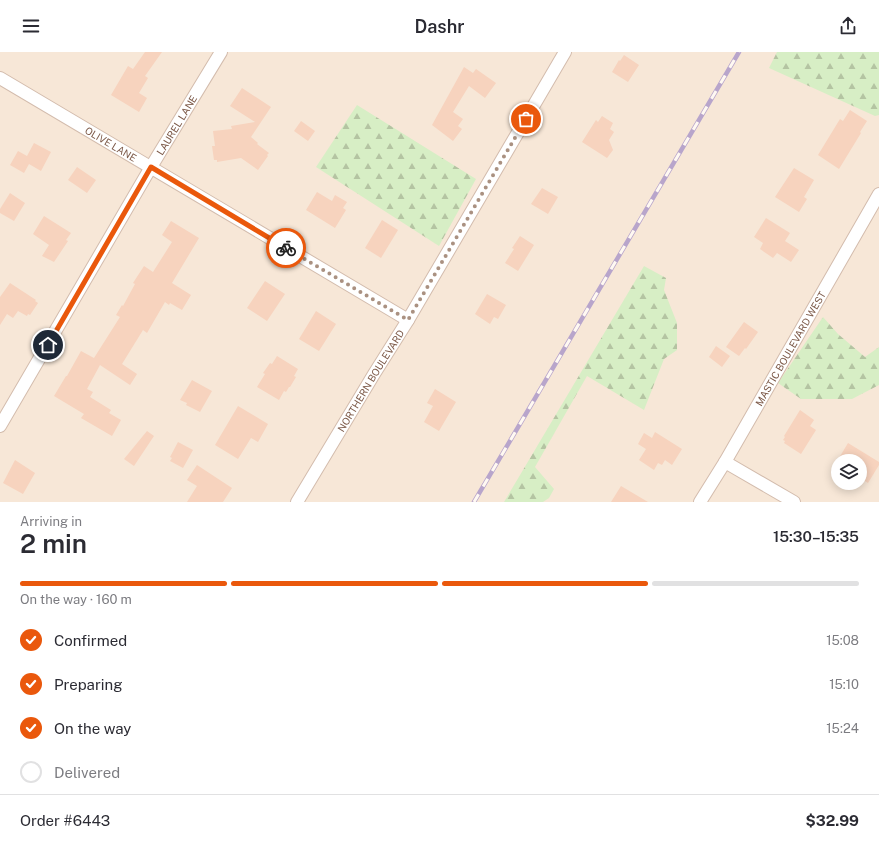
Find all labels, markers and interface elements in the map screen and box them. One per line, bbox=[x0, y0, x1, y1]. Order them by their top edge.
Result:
icon: menu bbox=[20, 15, 42, 37]
icon: share bbox=[837, 15, 859, 37]
text: Dashr bbox=[415, 16, 464, 37]
street label: LAUREL LANE bbox=[154, 93, 199, 157]
pin bbox=[509, 102, 543, 136]
icon: bag bbox=[515, 108, 537, 130]
street label: OLIVE LANE bbox=[83, 124, 139, 164]
courier bbox=[266, 228, 306, 268]
icon: bike bbox=[275, 237, 297, 259]
street label: MASTIC BOULEVARD WEST bbox=[753, 289, 828, 408]
street label: NORTHERN BOULEVARD bbox=[335, 327, 406, 434]
pin bbox=[31, 328, 65, 362]
icon: home bbox=[37, 334, 59, 356]
map controls bbox=[831, 454, 867, 490]
button: layers bbox=[831, 454, 867, 490]
text: Arriving in bbox=[20, 514, 82, 529]
text: 2 min bbox=[20, 528, 87, 559]
text: 15:30–15:35 bbox=[773, 528, 859, 545]
text: On the way · 160 m bbox=[20, 592, 132, 607]
icon: check bbox=[20, 629, 42, 651]
text: Confirmed bbox=[54, 632, 127, 649]
text: 15:08 bbox=[826, 633, 859, 648]
icon: check bbox=[20, 673, 42, 695]
text: Preparing bbox=[54, 676, 123, 693]
text: 15:10 bbox=[829, 677, 859, 692]
icon: check bbox=[20, 717, 42, 739]
text: On the way bbox=[54, 720, 131, 737]
text: 15:24 bbox=[826, 721, 859, 736]
text: Delivered bbox=[54, 764, 120, 781]
text: Order #6443 bbox=[20, 812, 110, 829]
text: $32.99 bbox=[806, 812, 859, 829]

